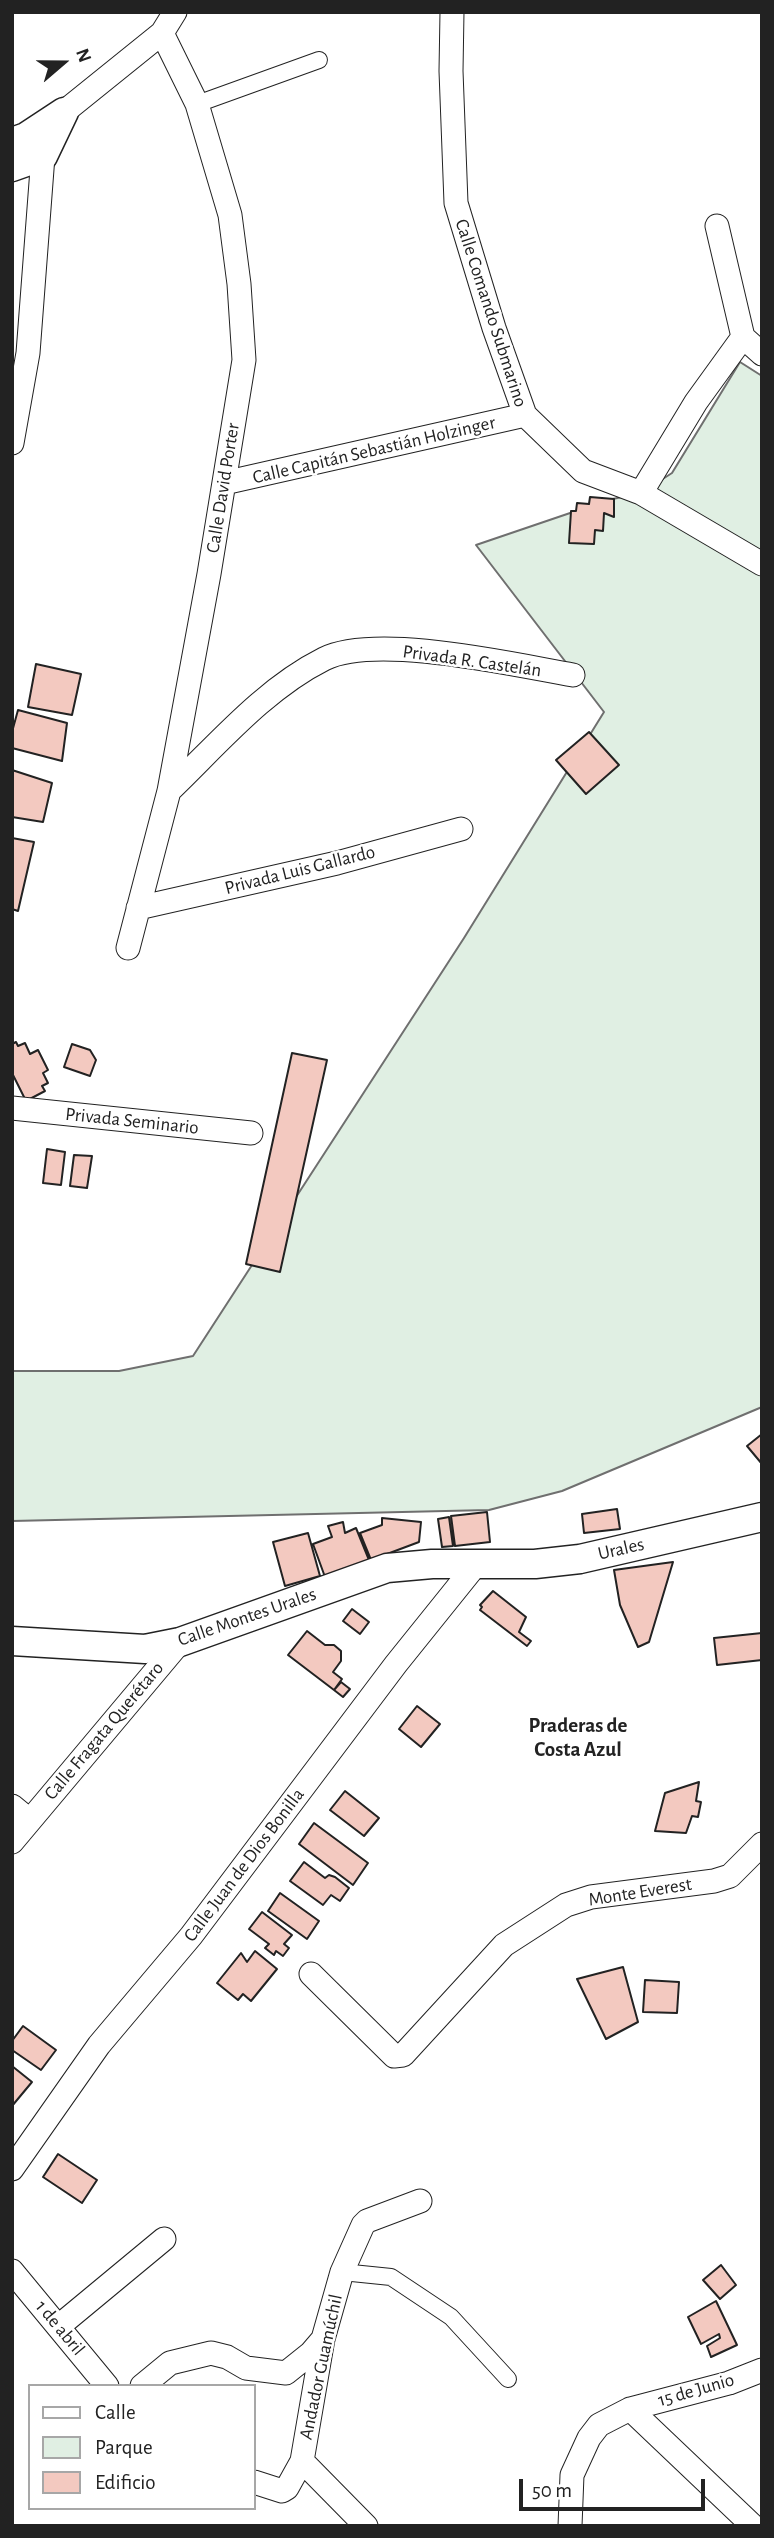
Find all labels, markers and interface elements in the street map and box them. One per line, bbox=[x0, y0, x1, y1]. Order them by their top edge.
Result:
north arrow bbox=[28, 28, 98, 98]
text: N bbox=[72, 46, 94, 65]
street label: Calle Comando Submarino bbox=[450, 216, 532, 410]
street label: Calle Capitán Sebastián Holzinger bbox=[250, 411, 498, 489]
street label: Calle David Porter bbox=[201, 421, 245, 555]
street label: Privada R. Castelán bbox=[401, 640, 543, 682]
street label: Privada Luis Gallardo bbox=[222, 840, 378, 900]
street label: Privada Seminario bbox=[64, 1103, 200, 1139]
street label: Urales bbox=[596, 1533, 646, 1565]
street label: Calle Montes Urales bbox=[175, 1583, 319, 1651]
street label: Calle Fragata Querétaro bbox=[40, 1657, 168, 1805]
district label: Praderas de Costa Azul bbox=[528, 1713, 628, 1763]
street label: Calle Juan de Dios Bonilla bbox=[179, 1784, 309, 1946]
street label: Monte Everest bbox=[587, 1873, 693, 1911]
street label: Andador Guamúchil bbox=[294, 2292, 348, 2442]
street label: 1 de abril bbox=[30, 2296, 90, 2360]
street label: 15 de Junio bbox=[655, 2368, 737, 2412]
legend bbox=[28, 2384, 256, 2510]
text: Calle bbox=[95, 2402, 136, 2423]
text: Parque bbox=[95, 2437, 153, 2458]
scale bar bbox=[522, 2464, 708, 2508]
text: Edificio bbox=[95, 2472, 156, 2493]
text: 50 m bbox=[532, 2480, 572, 2501]

